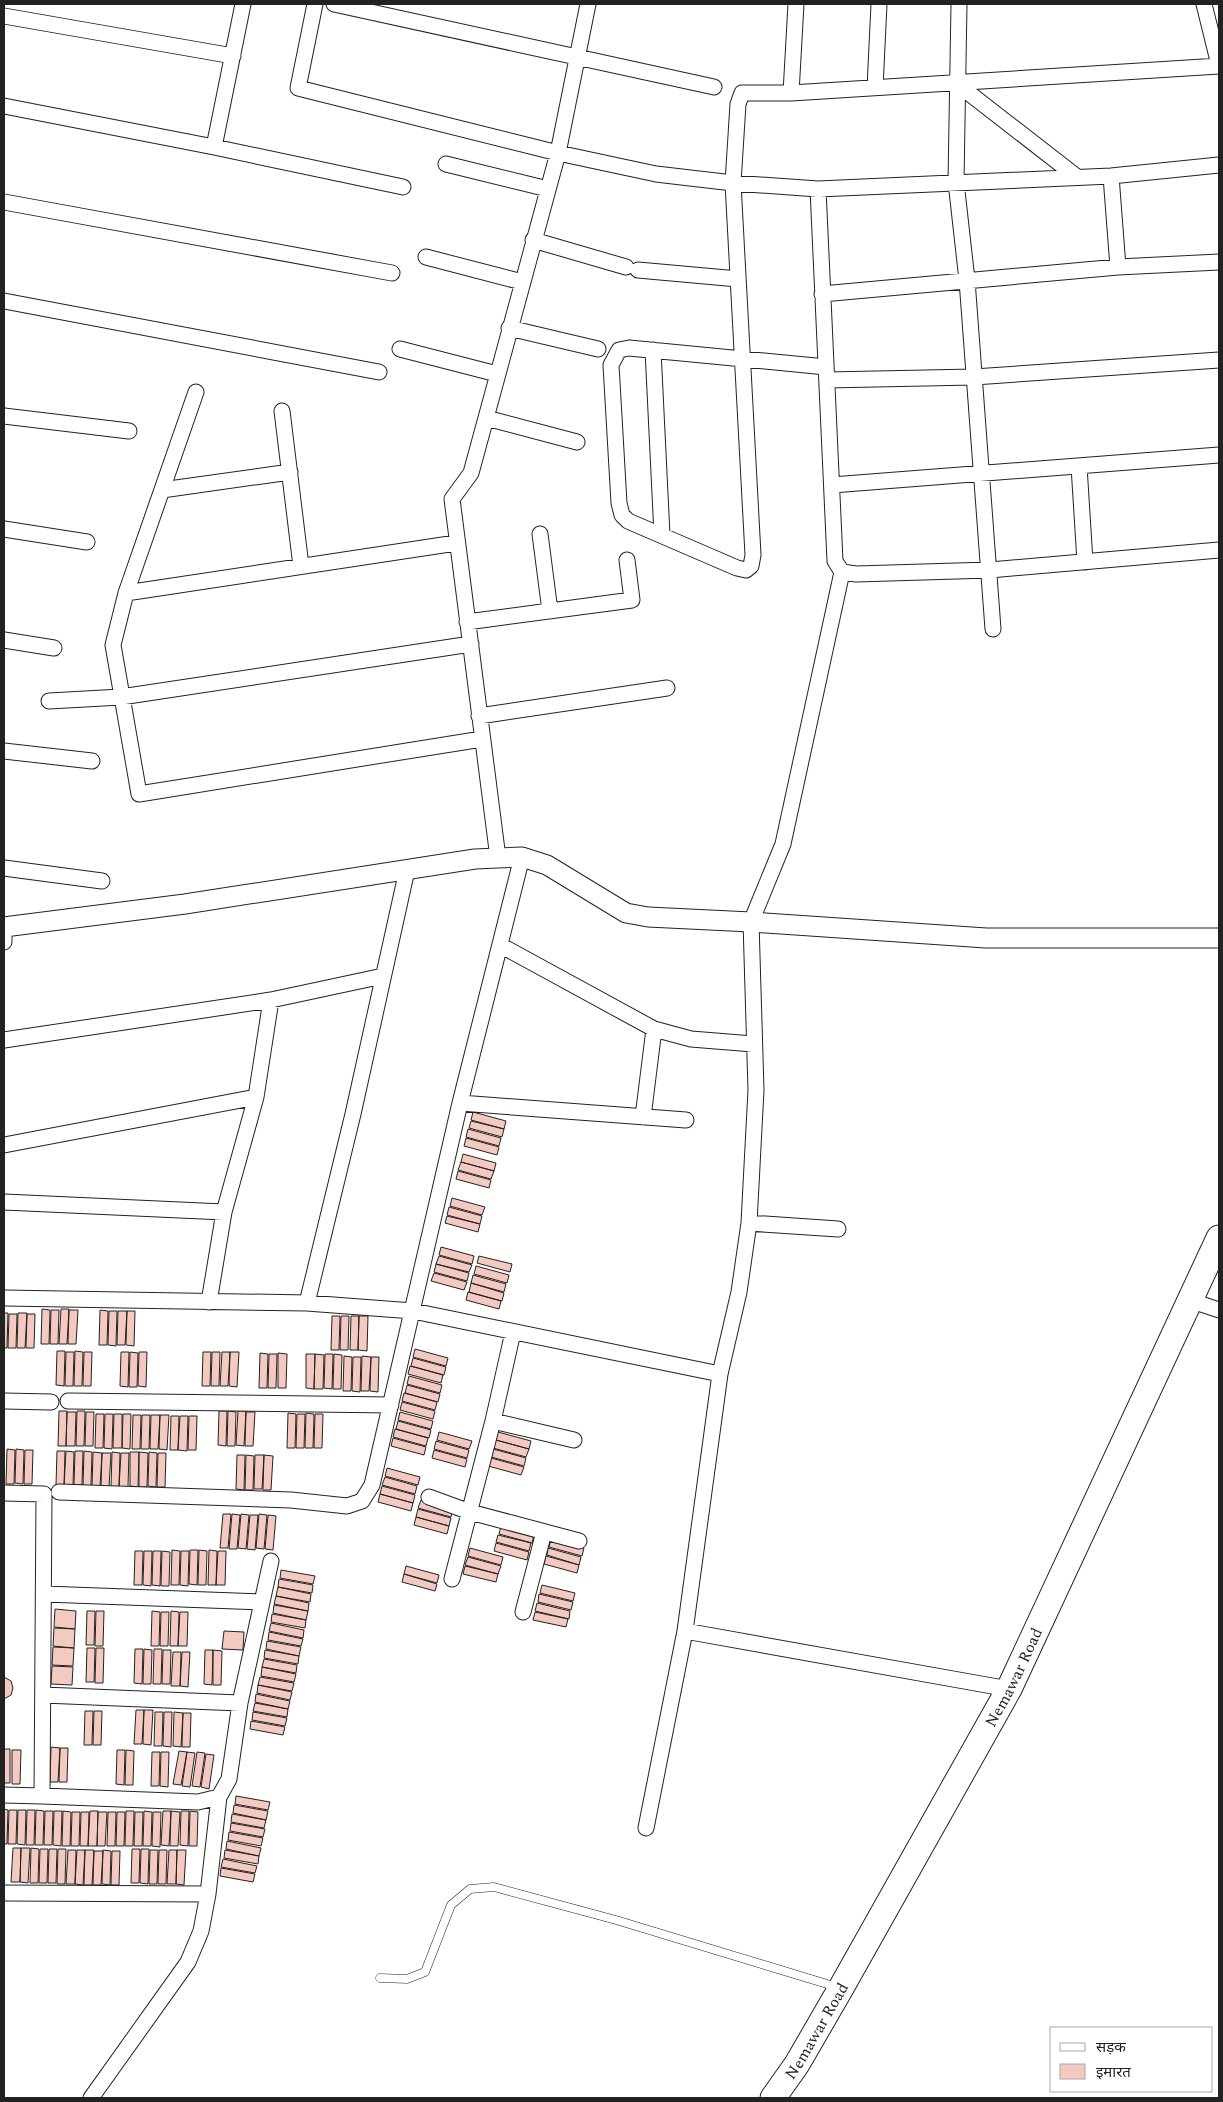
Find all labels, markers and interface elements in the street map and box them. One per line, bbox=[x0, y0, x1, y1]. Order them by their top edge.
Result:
street label: Nemawar Road bbox=[979, 1624, 1049, 1732]
street label: Nemawar Road bbox=[779, 1978, 855, 2084]
legend bbox=[1050, 2027, 1213, 2092]
text: सड़क bbox=[1096, 2036, 1126, 2059]
text: इमारत bbox=[1096, 2061, 1131, 2084]

